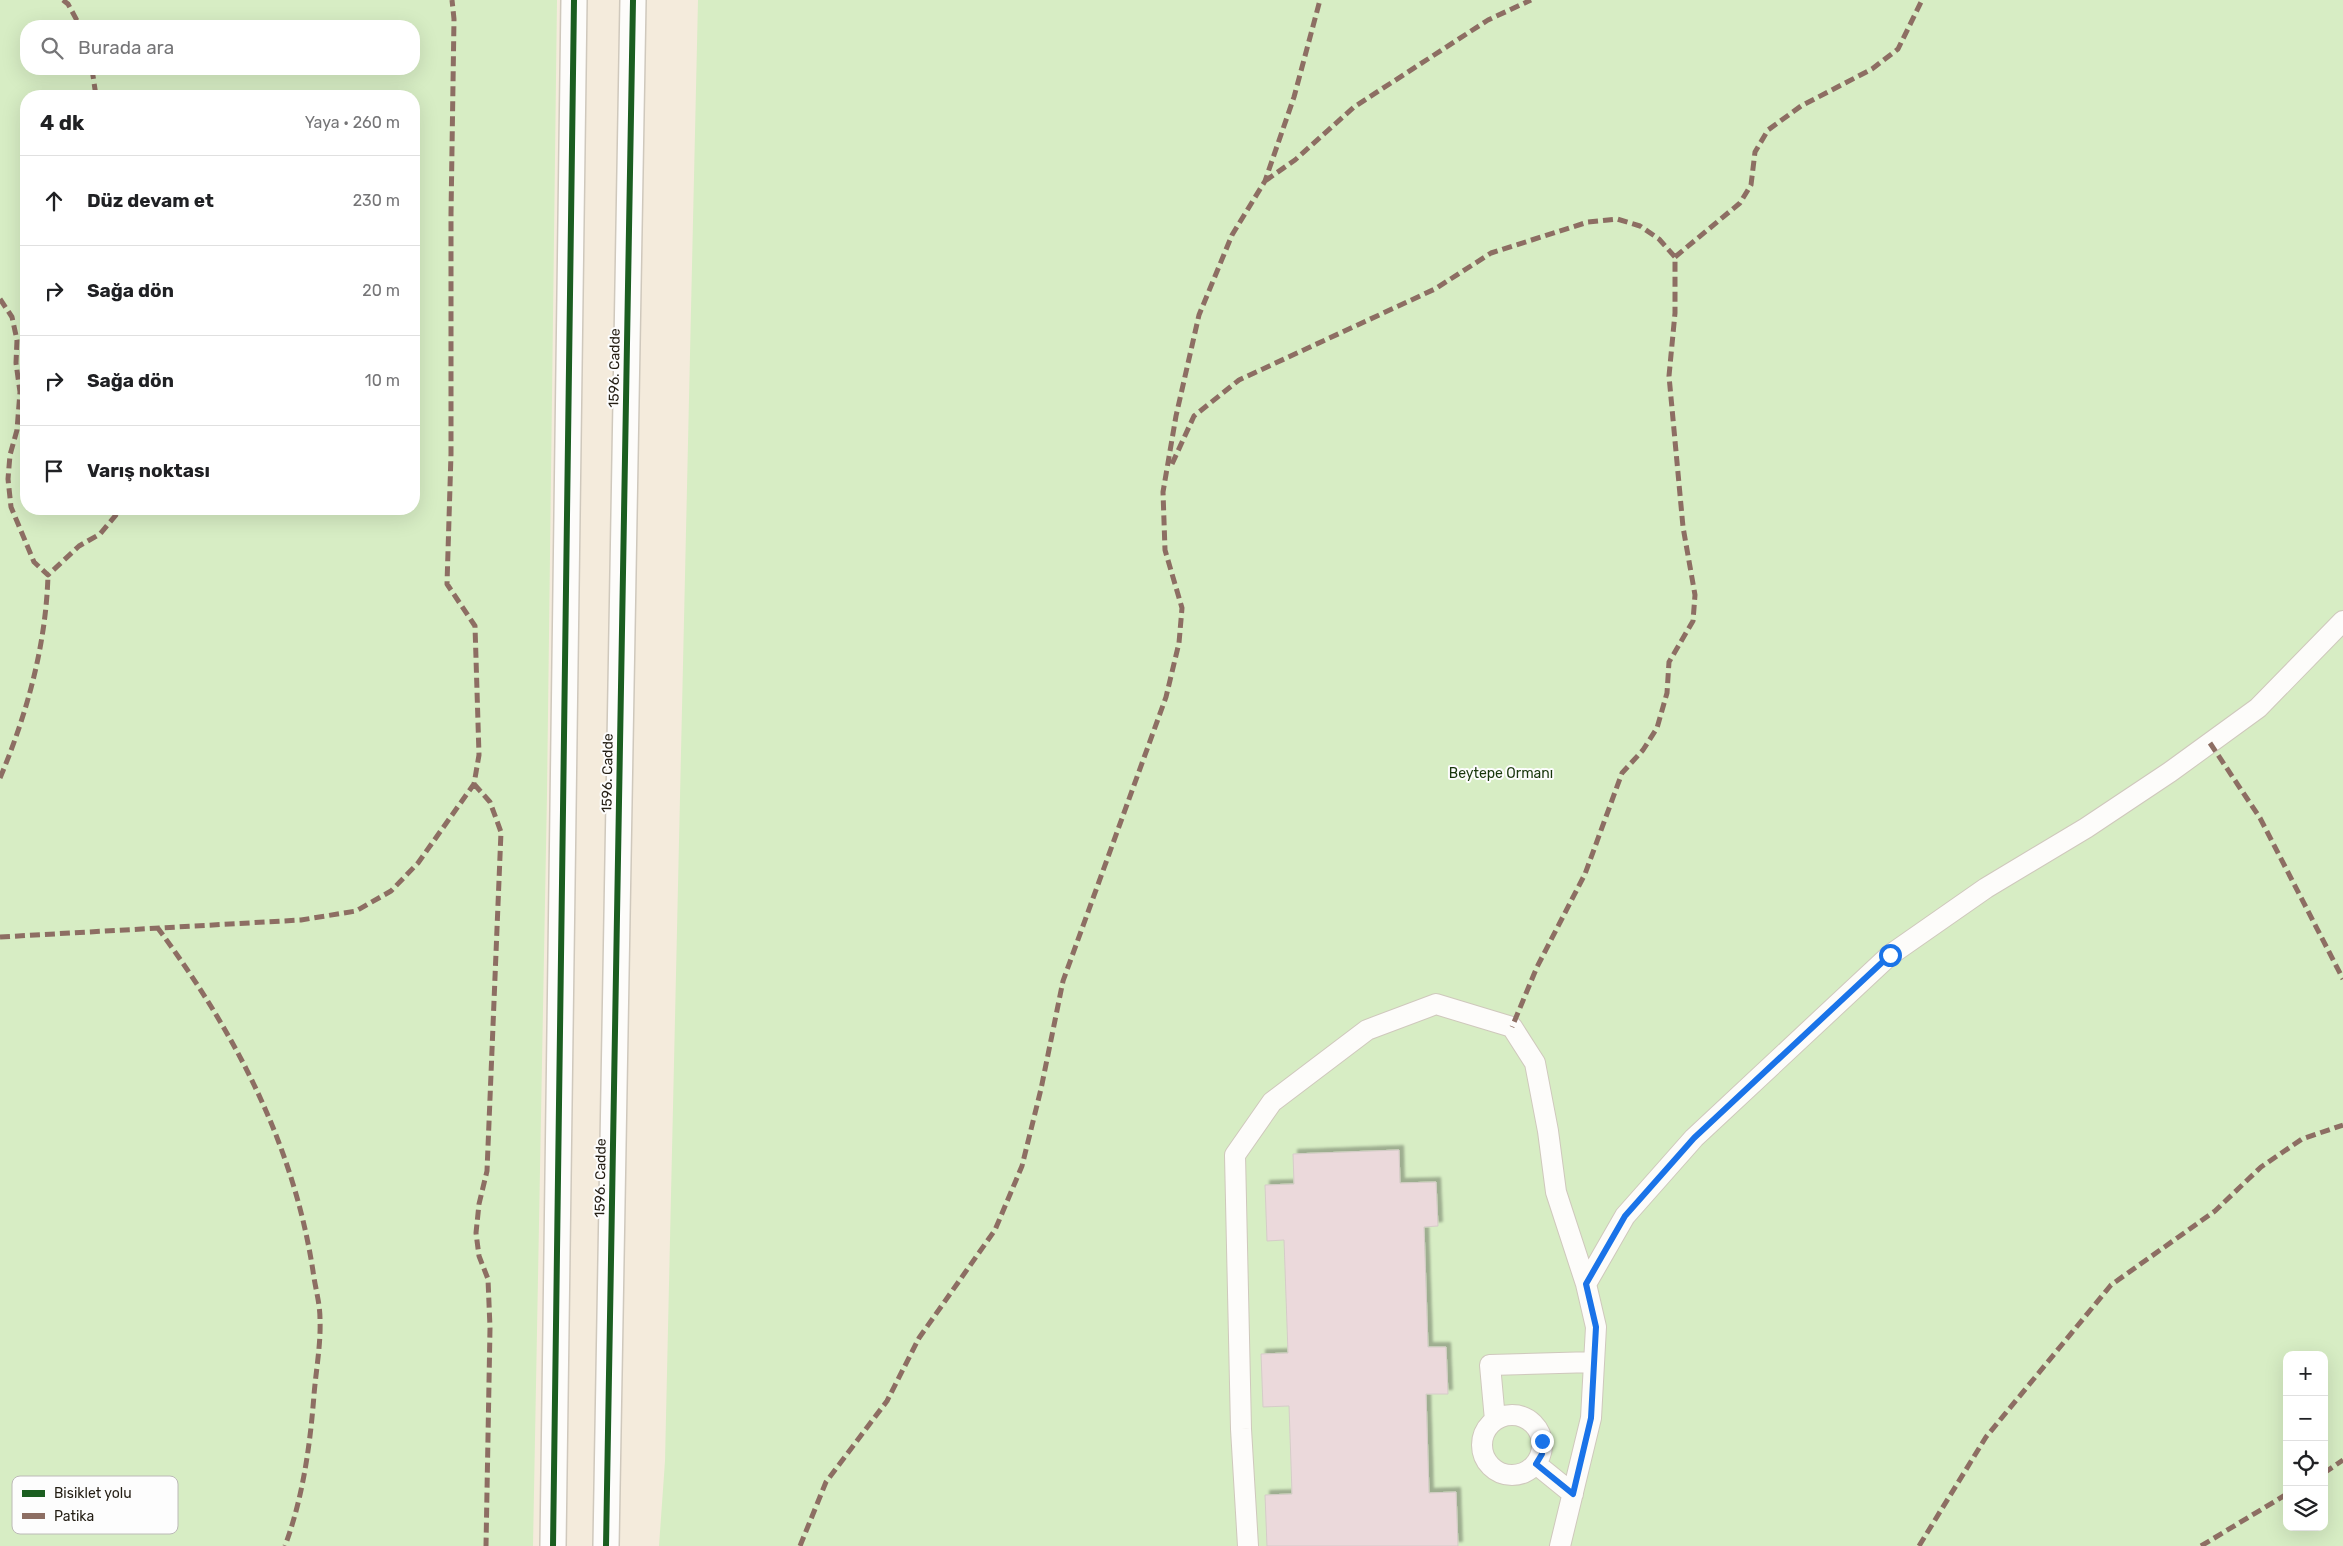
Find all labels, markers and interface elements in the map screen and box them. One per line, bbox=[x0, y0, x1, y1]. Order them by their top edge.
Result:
search box bbox=[20, 20, 420, 75]
icon: search bbox=[38, 34, 66, 62]
text: Burada ara bbox=[78, 36, 174, 59]
text: 4 dk bbox=[40, 110, 84, 135]
text: Yaya · 260 m bbox=[305, 113, 400, 132]
icon: ahead bbox=[40, 187, 68, 215]
text: Düz devam et bbox=[87, 189, 214, 212]
text: 230 m bbox=[353, 191, 400, 210]
icon: right bbox=[40, 277, 68, 305]
text: Sağa dön bbox=[87, 279, 174, 302]
text: 20 m bbox=[362, 281, 400, 300]
street label: 1596. Cadde bbox=[605, 328, 624, 408]
icon: right bbox=[40, 367, 68, 395]
text: Sağa dön bbox=[87, 369, 174, 392]
text: 10 m bbox=[365, 371, 400, 390]
icon: arrive bbox=[40, 457, 68, 485]
text: Varış noktası bbox=[87, 459, 210, 482]
street label: 1596. Cadde bbox=[598, 733, 617, 813]
park label: Beytepe Ormanı bbox=[1449, 765, 1553, 782]
route start bbox=[1879, 944, 1902, 967]
street label: 1596. Cadde bbox=[591, 1138, 610, 1218]
map controls bbox=[2283, 1351, 2328, 1531]
button: + bbox=[2283, 1351, 2328, 1396]
button: − bbox=[2283, 1396, 2328, 1441]
route end bbox=[1531, 1430, 1554, 1453]
button: locate bbox=[2283, 1441, 2328, 1486]
legend bbox=[12, 1476, 178, 1534]
text: Bisiklet yolu bbox=[54, 1485, 132, 1502]
button: layers bbox=[2283, 1486, 2328, 1531]
text: Patika bbox=[54, 1508, 94, 1525]

